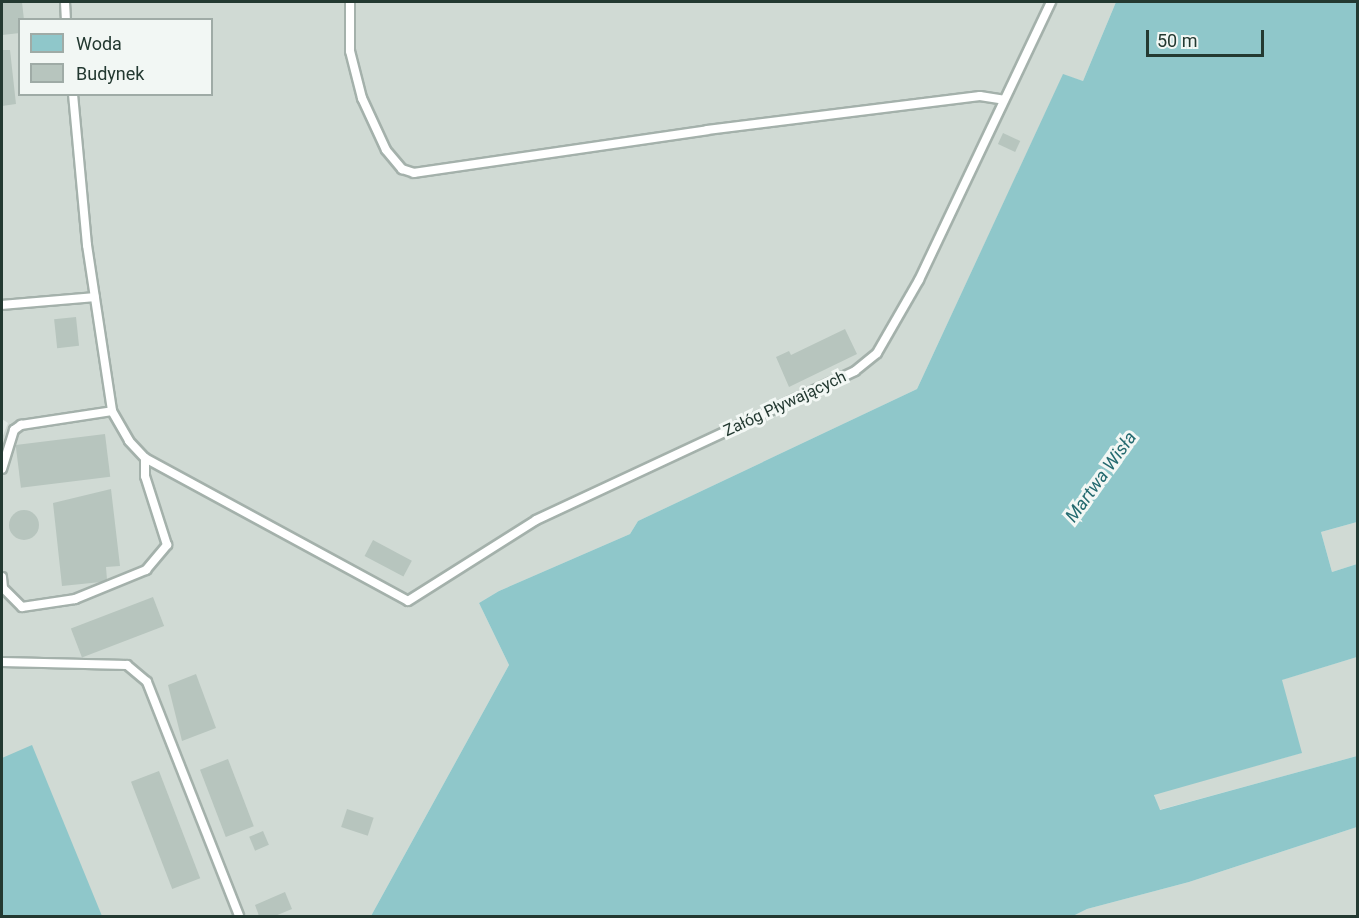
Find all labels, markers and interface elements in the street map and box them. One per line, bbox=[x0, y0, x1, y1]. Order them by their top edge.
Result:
legend bbox=[18, 18, 213, 96]
scale bar bbox=[1149, 18, 1268, 56]
text: 50 m bbox=[1157, 30, 1197, 51]
text: Woda bbox=[76, 33, 122, 54]
text: Budynek bbox=[76, 63, 144, 84]
street label: Załóg Pływających bbox=[721, 367, 849, 441]
water label: Martwa Wisła bbox=[1061, 427, 1141, 527]

